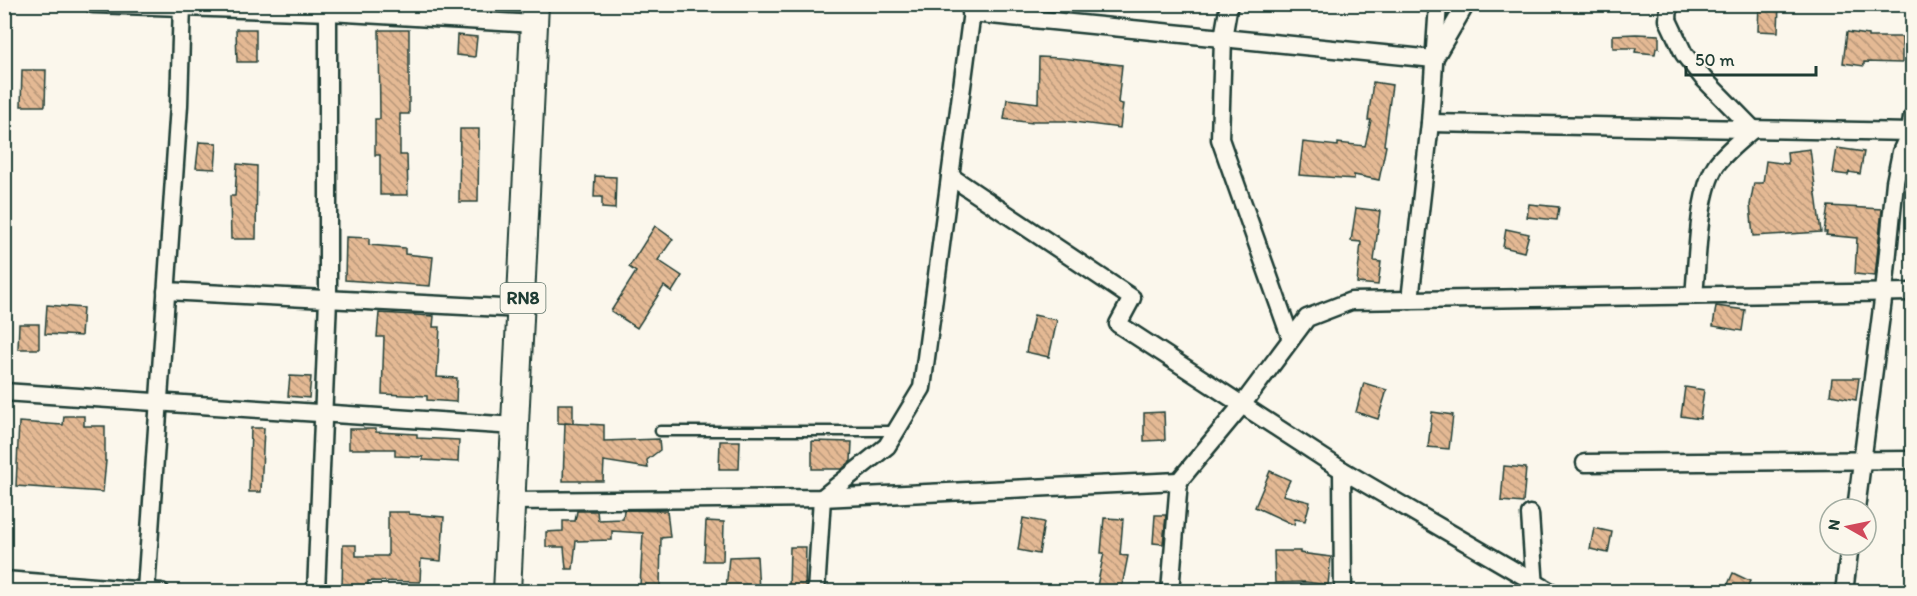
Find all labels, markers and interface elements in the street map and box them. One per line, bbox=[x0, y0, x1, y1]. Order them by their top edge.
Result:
scale bar bbox=[1686, 39, 1816, 77]
text: 50 m bbox=[1695, 49, 1735, 71]
road number: RN8 bbox=[500, 283, 546, 313]
north arrow bbox=[1818, 497, 1878, 557]
text: N bbox=[1823, 518, 1844, 532]

